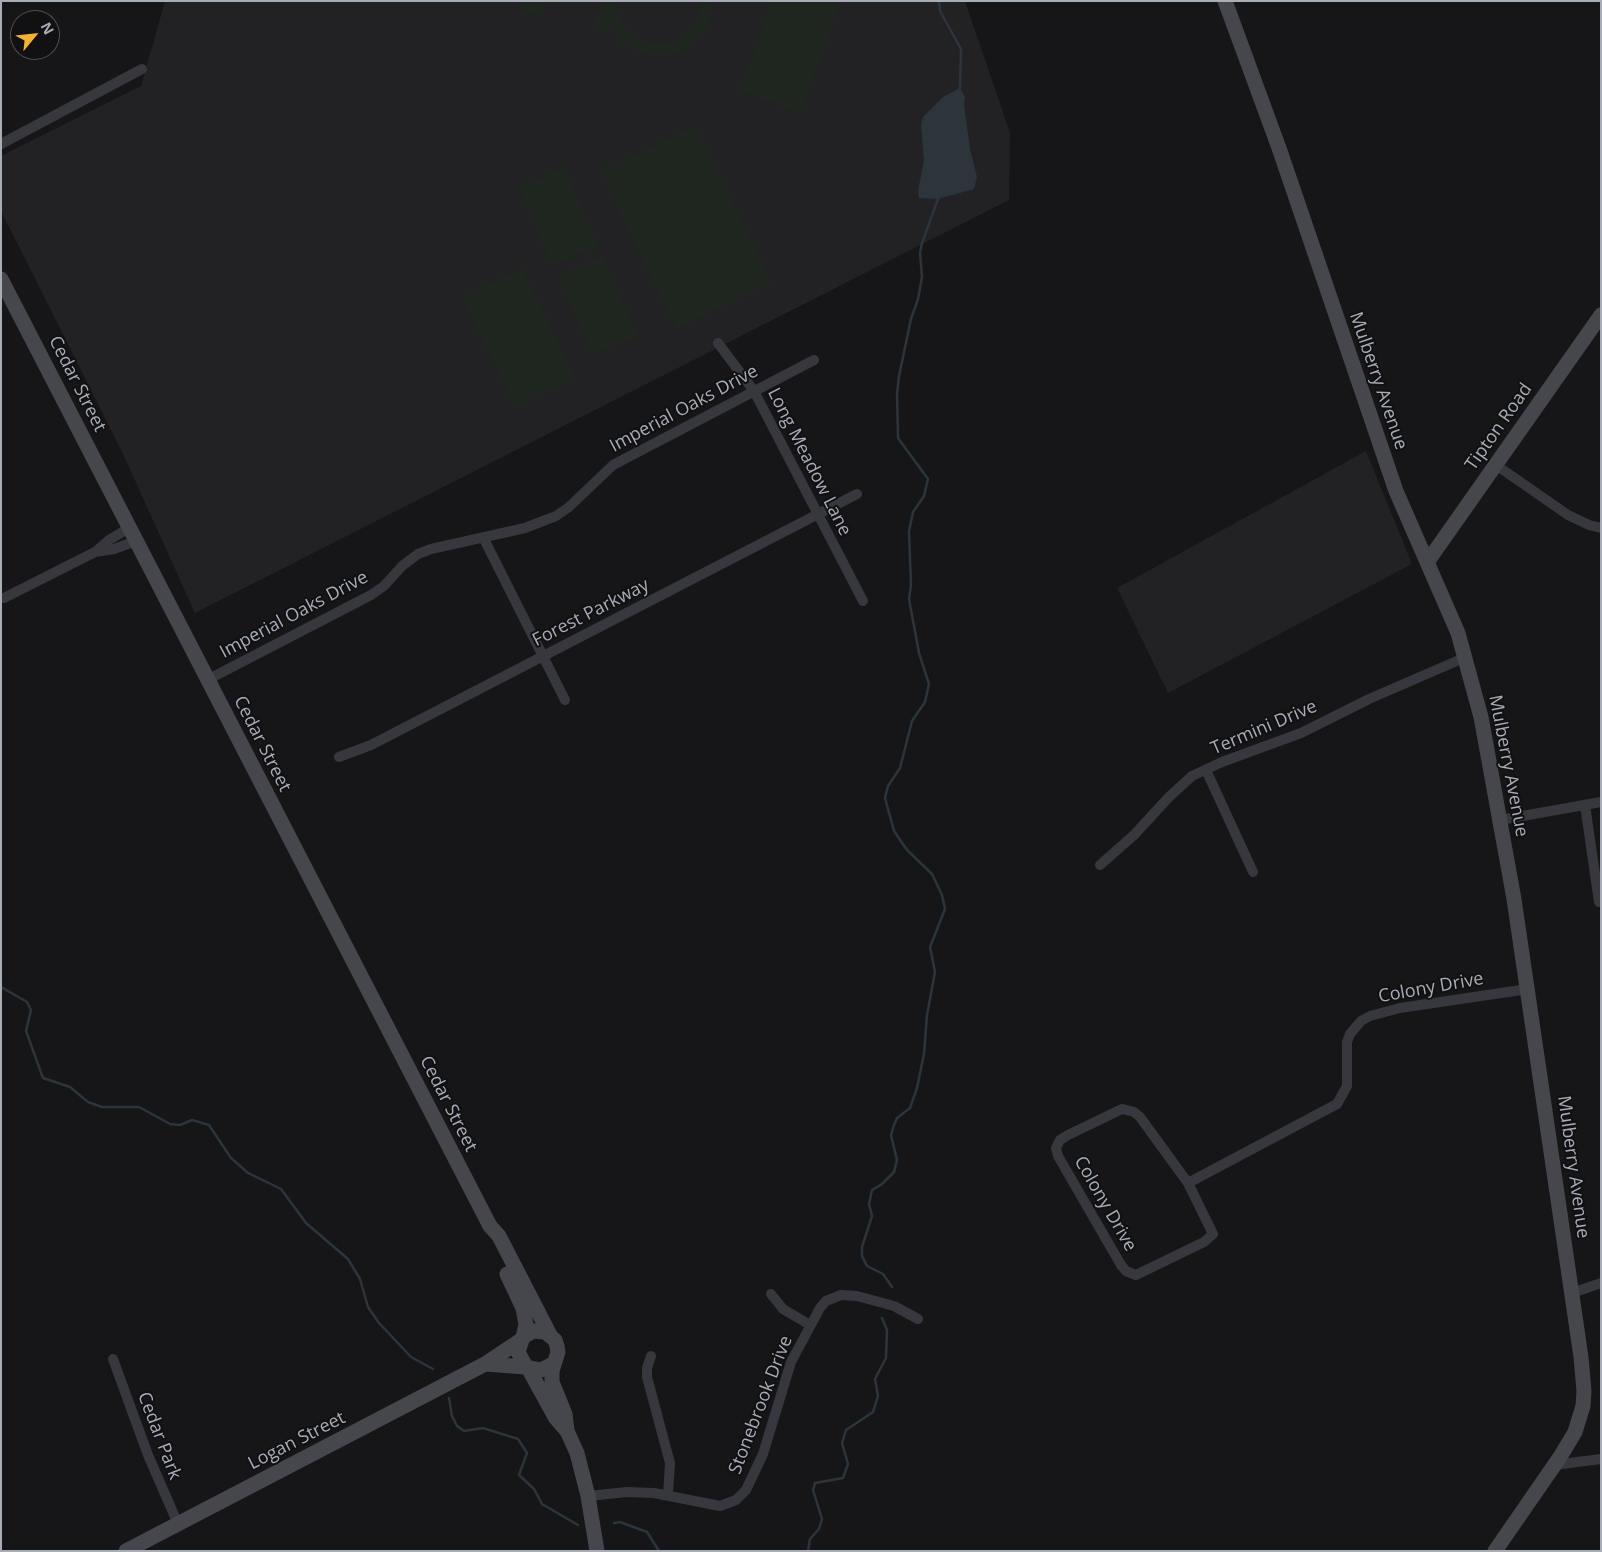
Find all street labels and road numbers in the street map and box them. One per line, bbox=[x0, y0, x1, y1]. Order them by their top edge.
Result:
street label: Mulberry Avenue bbox=[1344, 309, 1412, 453]
street label: Cedar Street bbox=[44, 332, 110, 436]
street label: Imperial Oaks Drive bbox=[606, 361, 762, 457]
street label: Tipton Road bbox=[1461, 379, 1537, 475]
street label: Long Meadow Lane bbox=[762, 384, 856, 540]
street label: Imperial Oaks Drive bbox=[216, 567, 372, 663]
street label: Forest Parkway bbox=[529, 574, 653, 652]
street label: Cedar Street bbox=[229, 692, 295, 796]
street label: Mulberry Avenue bbox=[1484, 693, 1532, 839]
street label: Termini Drive bbox=[1208, 696, 1320, 760]
street label: Colony Drive bbox=[1377, 968, 1485, 1008]
street label: Cedar Street bbox=[415, 1052, 481, 1156]
street label: Mulberry Avenue bbox=[1552, 1094, 1594, 1240]
street label: Colony Drive bbox=[1069, 1153, 1141, 1255]
street label: Stonebrook Drive bbox=[725, 1333, 797, 1477]
street label: Cedar Park bbox=[132, 1389, 186, 1483]
street label: Logan Street bbox=[245, 1407, 349, 1475]

